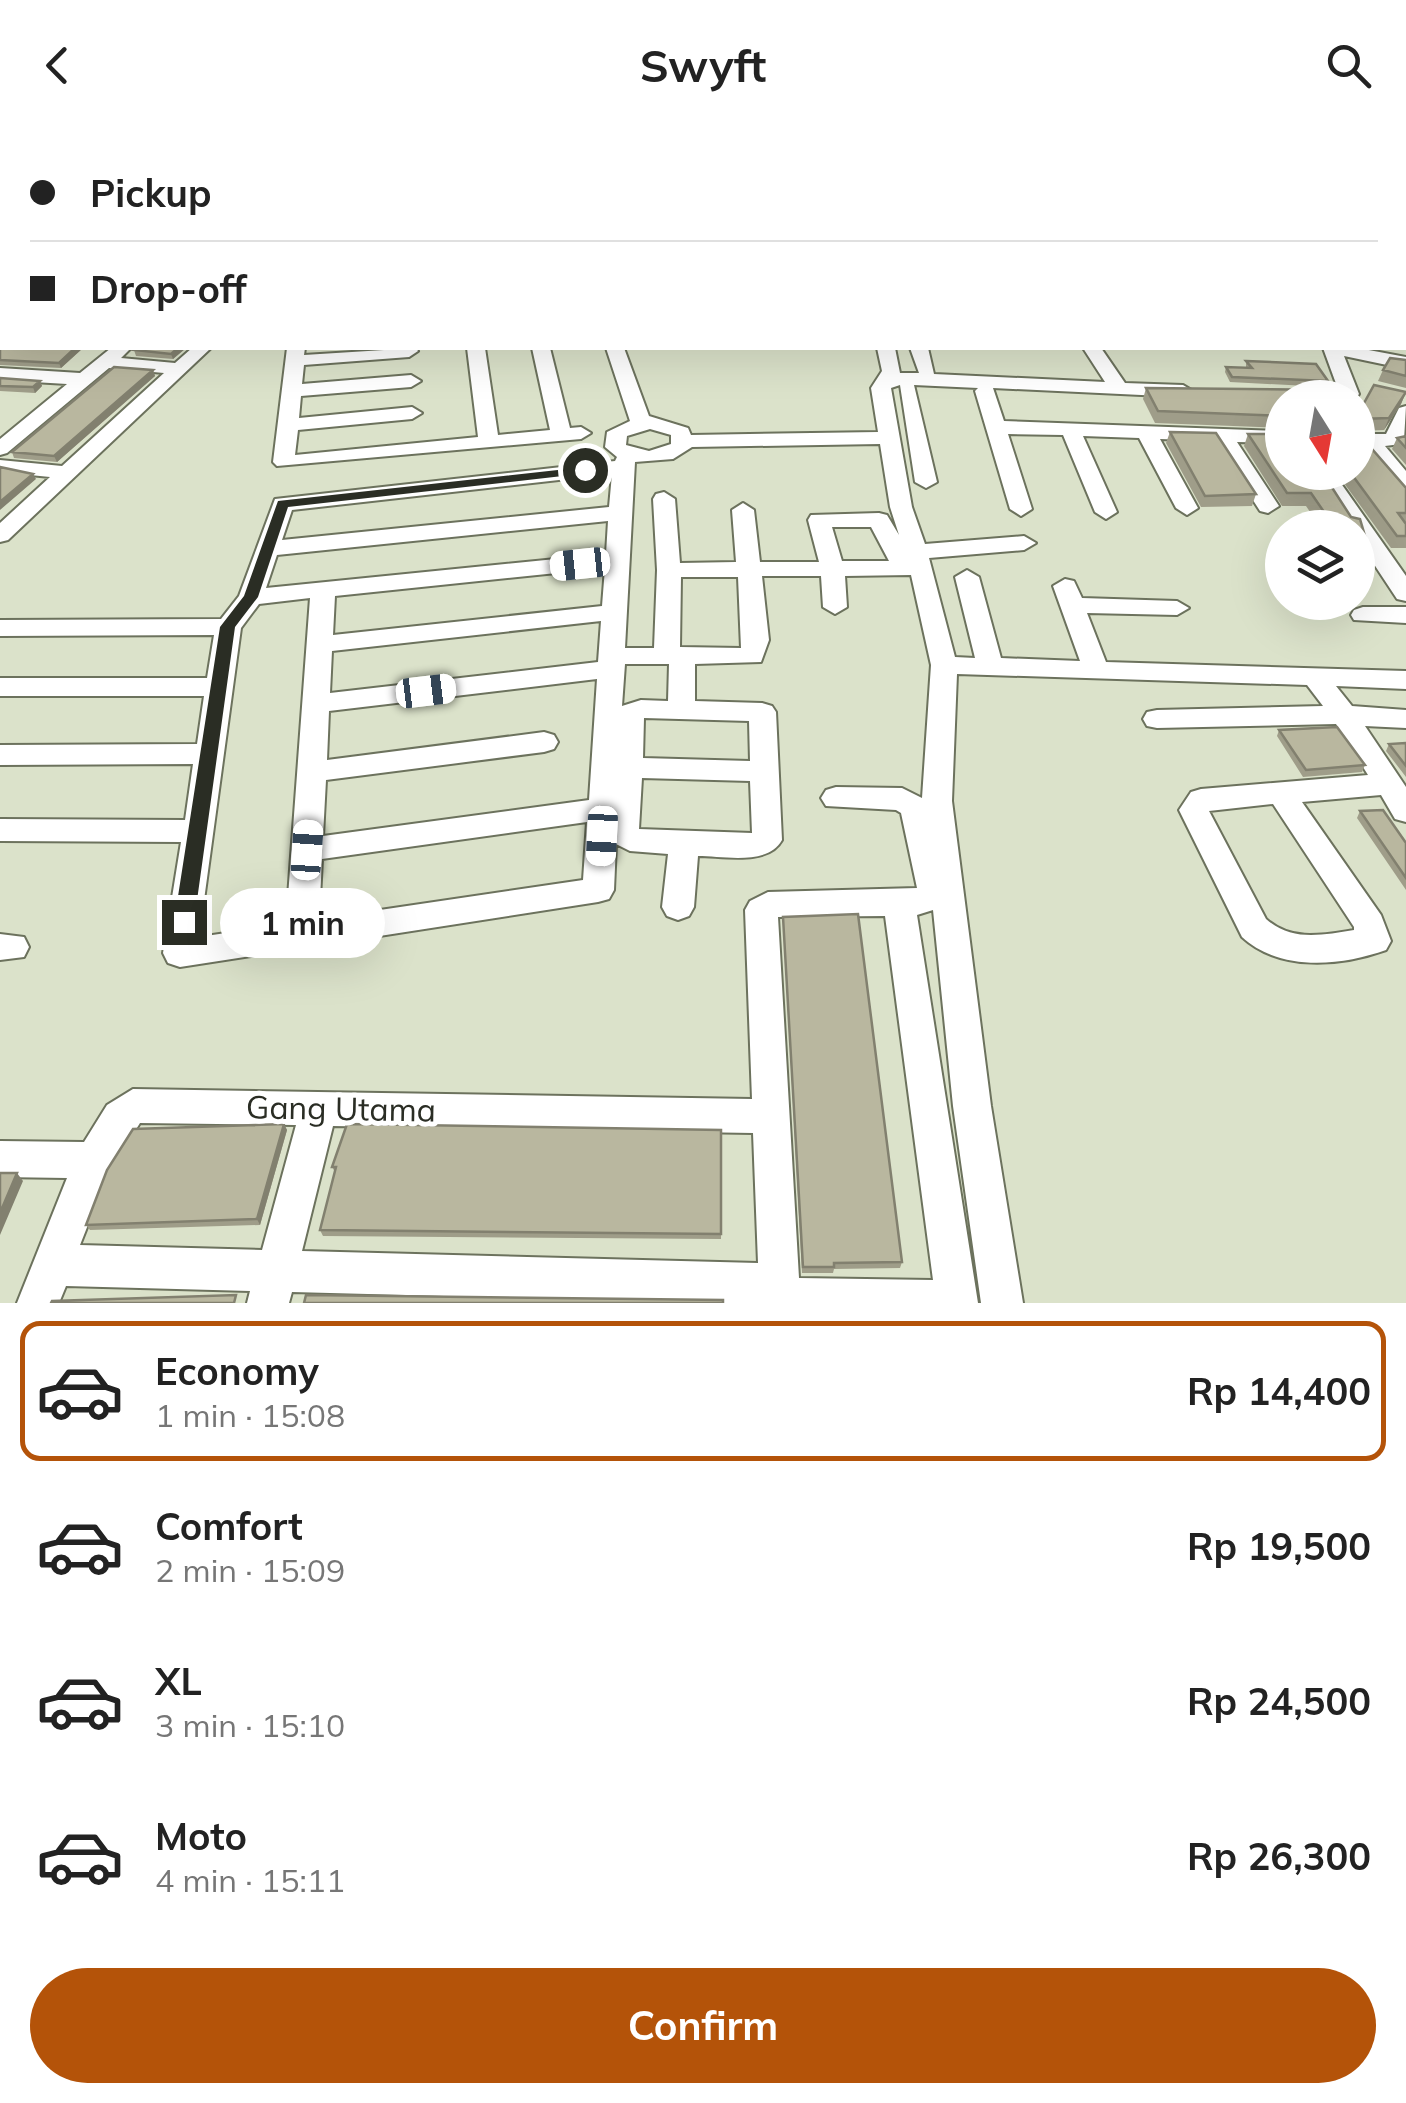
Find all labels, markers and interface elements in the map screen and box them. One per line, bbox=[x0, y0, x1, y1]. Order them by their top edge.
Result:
text: Swyft bbox=[640, 37, 766, 93]
icon: back bbox=[30, 38, 85, 93]
icon: search bbox=[1321, 38, 1376, 93]
text: Pickup bbox=[90, 169, 212, 217]
text: Drop-off bbox=[90, 265, 247, 313]
north arrow bbox=[1265, 380, 1375, 490]
map controls bbox=[1265, 380, 1375, 620]
route start bbox=[563, 448, 608, 493]
button: layers bbox=[1265, 510, 1375, 620]
car bbox=[549, 546, 611, 582]
car bbox=[394, 672, 458, 710]
car bbox=[585, 805, 619, 867]
car bbox=[290, 819, 324, 881]
callout: 1 min bbox=[219, 887, 384, 957]
route end bbox=[162, 900, 207, 945]
text: 1 min bbox=[260, 903, 345, 943]
street label: Gang Utama bbox=[246, 1086, 436, 1130]
icon: car bbox=[35, 1346, 125, 1436]
text: Economy bbox=[155, 1347, 319, 1395]
text: Rp 14,400 bbox=[1187, 1367, 1371, 1415]
text: 1 min · 15:08 bbox=[155, 1395, 345, 1435]
icon: car bbox=[35, 1501, 125, 1591]
text: Comfort bbox=[155, 1502, 303, 1550]
text: Rp 19,500 bbox=[1187, 1522, 1371, 1570]
text: 2 min · 15:09 bbox=[155, 1550, 345, 1590]
icon: car bbox=[35, 1656, 125, 1746]
text: XL bbox=[155, 1657, 202, 1705]
text: Rp 24,500 bbox=[1187, 1677, 1371, 1725]
text: 3 min · 15:10 bbox=[155, 1705, 345, 1745]
icon: car bbox=[35, 1811, 125, 1901]
text: Moto bbox=[155, 1812, 247, 1860]
text: Rp 26,300 bbox=[1187, 1832, 1371, 1880]
text: 4 min · 15:11 bbox=[155, 1860, 345, 1900]
button: Confirm bbox=[30, 1968, 1376, 2083]

